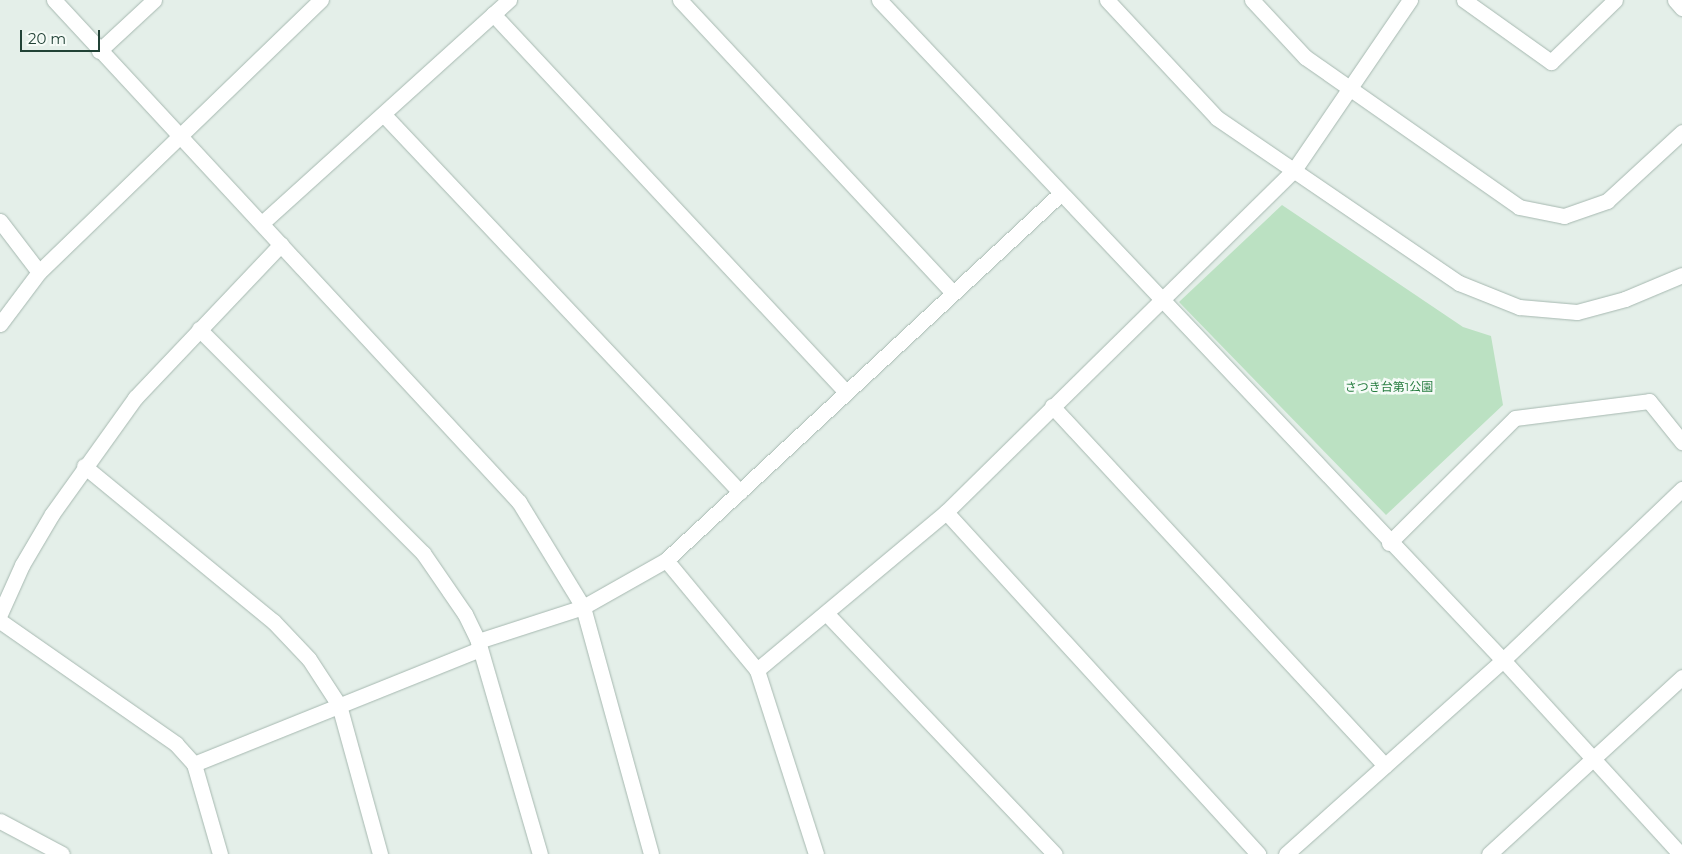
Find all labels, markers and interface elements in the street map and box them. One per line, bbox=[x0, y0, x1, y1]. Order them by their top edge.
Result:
scale bar bbox=[22, 20, 102, 52]
text: 20 m bbox=[28, 29, 66, 48]
park label: さつき台第1公園 bbox=[1345, 380, 1433, 394]

